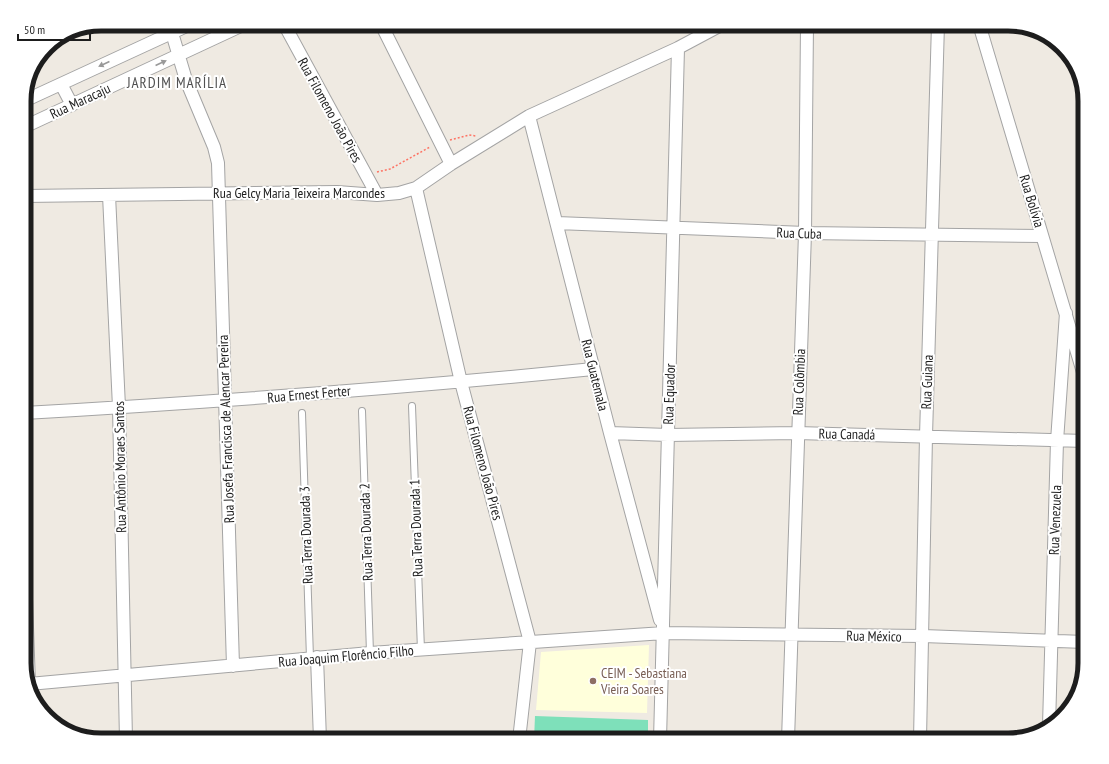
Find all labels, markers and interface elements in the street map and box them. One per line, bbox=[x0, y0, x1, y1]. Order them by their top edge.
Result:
scale bar bbox=[18, 16, 90, 42]
text: 50 m bbox=[24, 22, 45, 37]
street label: Rua Filomeno João Pires bbox=[294, 54, 366, 166]
one-way arrow bbox=[155, 60, 167, 66]
one-way arrow bbox=[99, 61, 110, 67]
district label: JARDIM MARÍLIA bbox=[126, 73, 227, 92]
street label: Rua Maracaju bbox=[47, 79, 113, 123]
street label: Rua Bolívia bbox=[1015, 172, 1049, 230]
street label: Rua Gelcy Maria Teixeira Marcondes bbox=[213, 184, 385, 202]
street label: Rua Cuba bbox=[776, 223, 822, 243]
street label: Rua Josefa Francisca de Alencar Pereira bbox=[214, 334, 238, 524]
street label: Rua Guatemala bbox=[577, 337, 613, 413]
street label: Rua Colômbia bbox=[789, 348, 809, 416]
street label: Rua Guiana bbox=[917, 354, 937, 410]
street label: Rua Equador bbox=[659, 363, 679, 425]
street label: Rua Ernest Ferter bbox=[266, 381, 352, 407]
street label: Rua Antônio Moraes Santos bbox=[110, 401, 130, 533]
street label: Rua Filomeno João Pires bbox=[459, 404, 507, 522]
street label: Rua Canadá bbox=[819, 425, 875, 443]
street label: Rua Terra Dourada 1 bbox=[405, 479, 427, 577]
street label: Rua Terra Dourada 2 bbox=[355, 483, 377, 581]
street label: Rua Venezuela bbox=[1045, 485, 1065, 555]
street label: Rua Terra Dourada 3 bbox=[295, 486, 317, 584]
street label: Rua México bbox=[846, 627, 902, 645]
street label: Rua Joaquim Florêncio Filho bbox=[278, 641, 414, 671]
place label: CEIM - Sebastiana Vieira Soares bbox=[600, 664, 687, 698]
marker: CEIM - Sebastiana Vieira Soares bbox=[588, 676, 598, 686]

